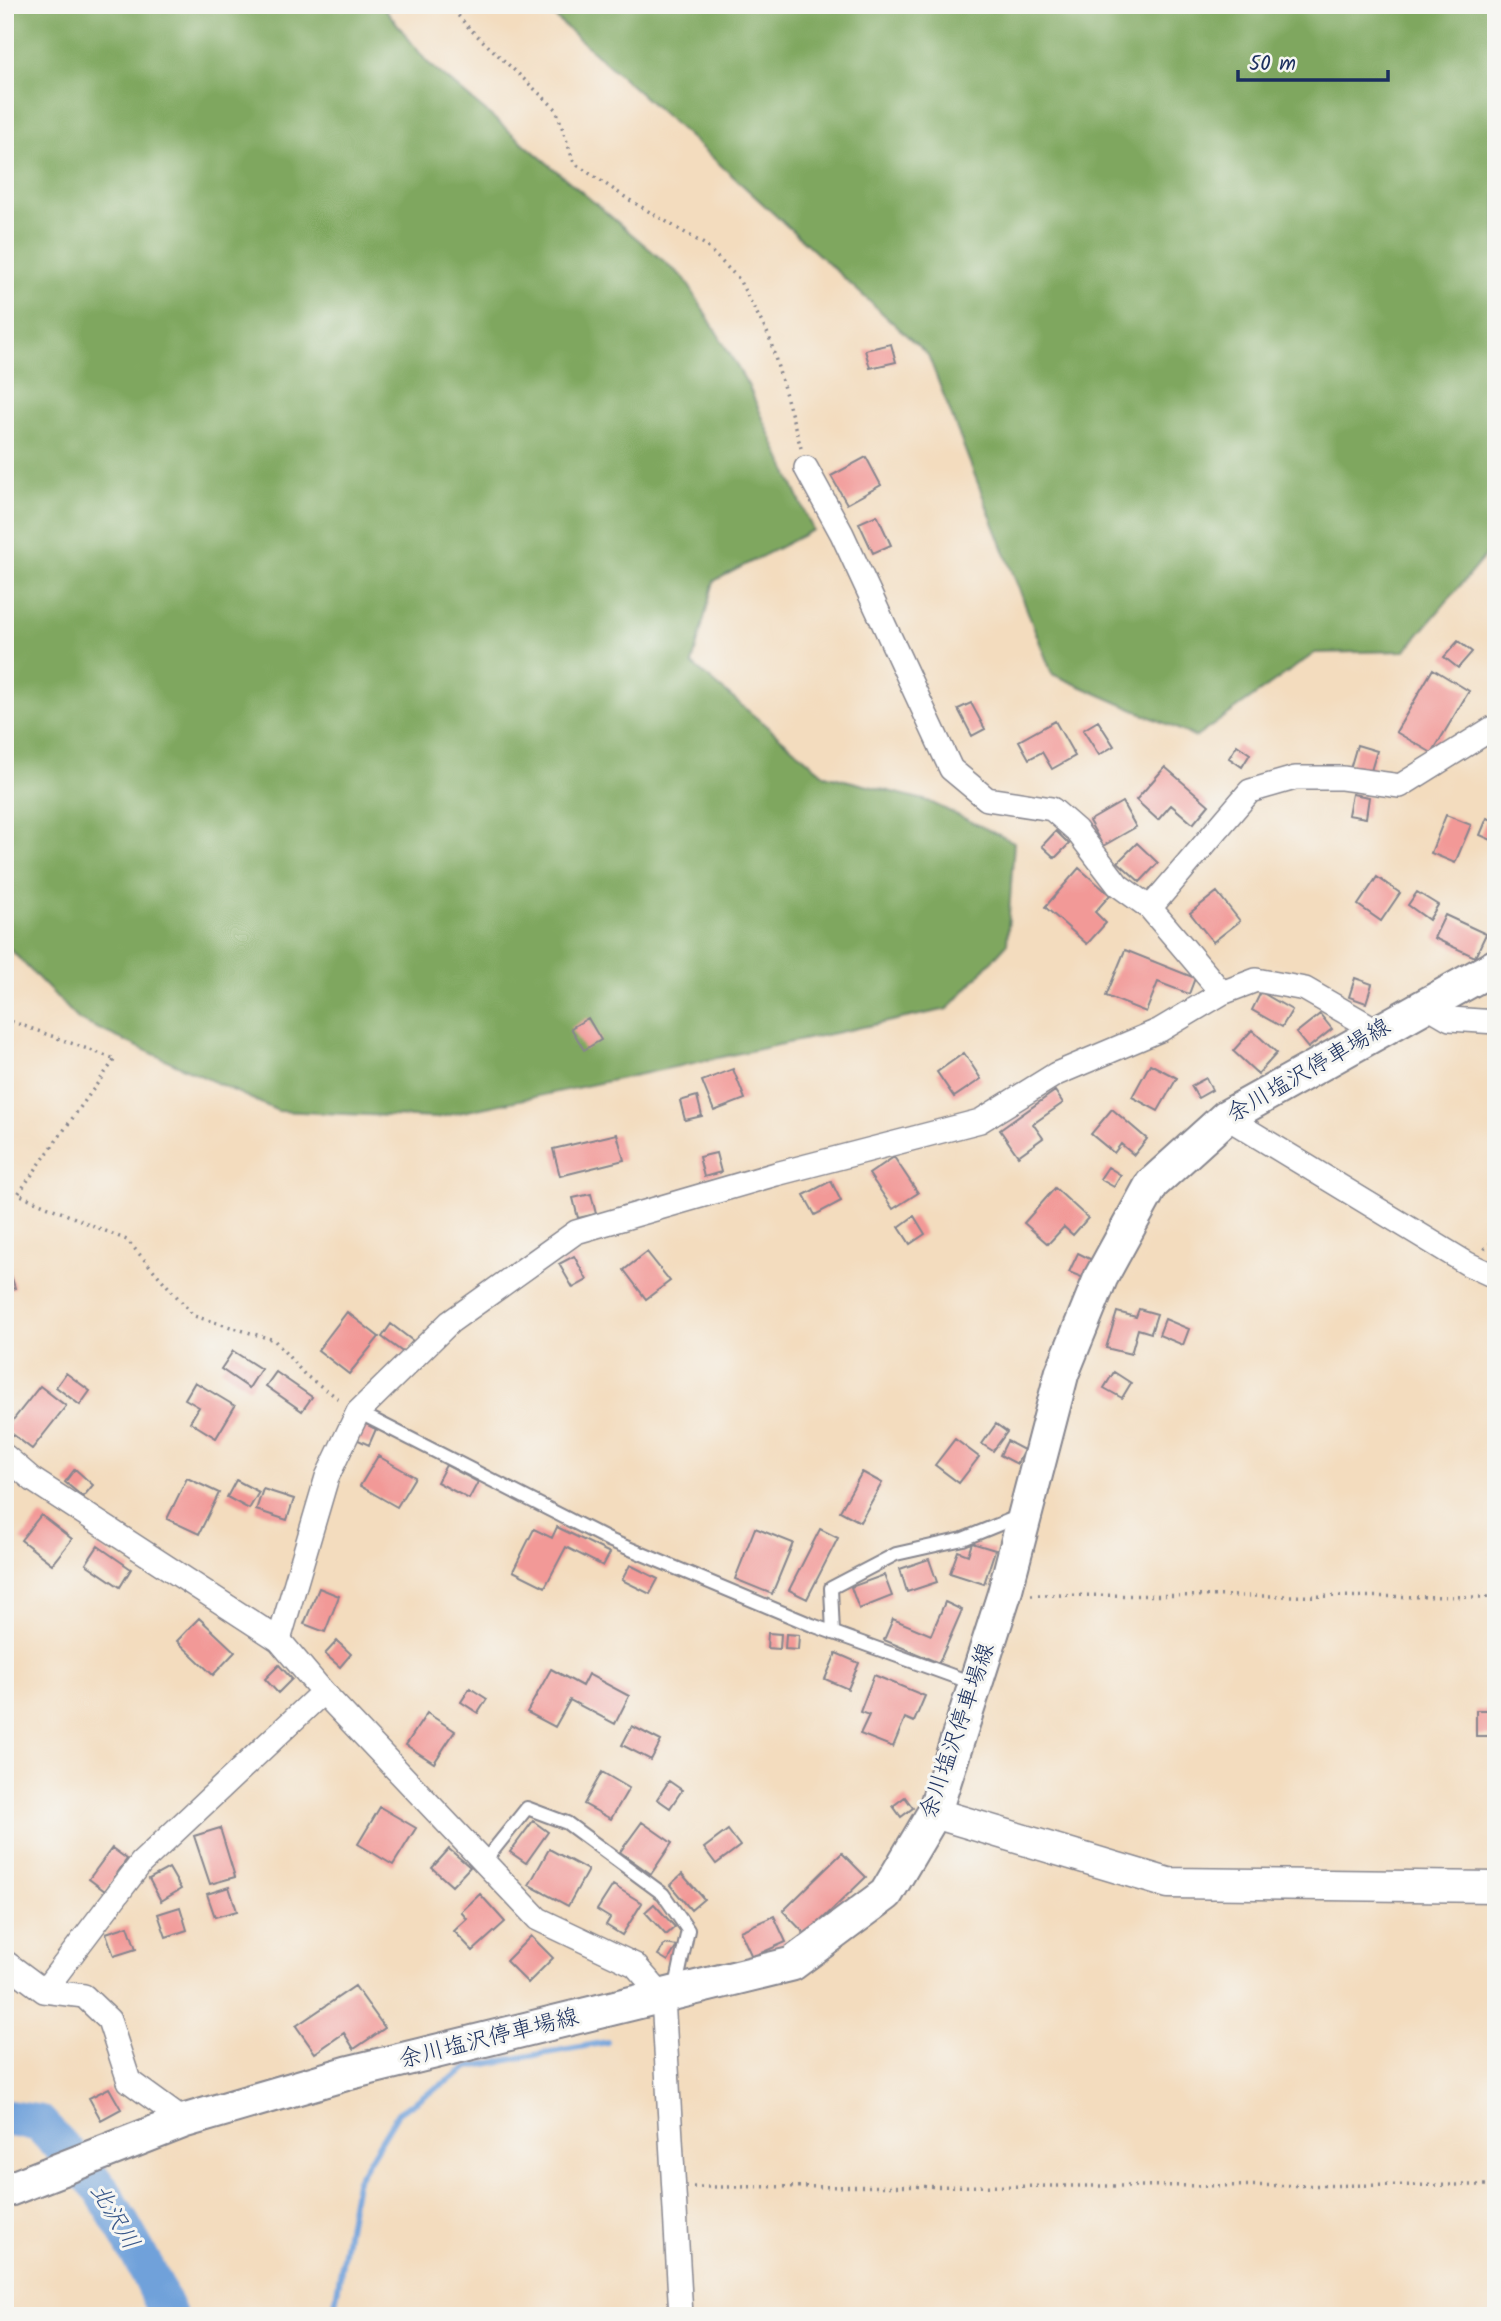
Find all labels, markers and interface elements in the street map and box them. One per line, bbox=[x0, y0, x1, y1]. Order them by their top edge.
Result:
scale bar bbox=[1238, 38, 1389, 82]
text: 50 m bbox=[1249, 48, 1296, 81]
street label: 余川塩沢停車場線 bbox=[1220, 1009, 1398, 1133]
street label: 余川塩沢停車場線 bbox=[911, 1638, 1005, 1824]
street label: 余川塩沢停車場線 bbox=[395, 1999, 583, 2079]
water label: 北沢川 bbox=[79, 2176, 149, 2258]

